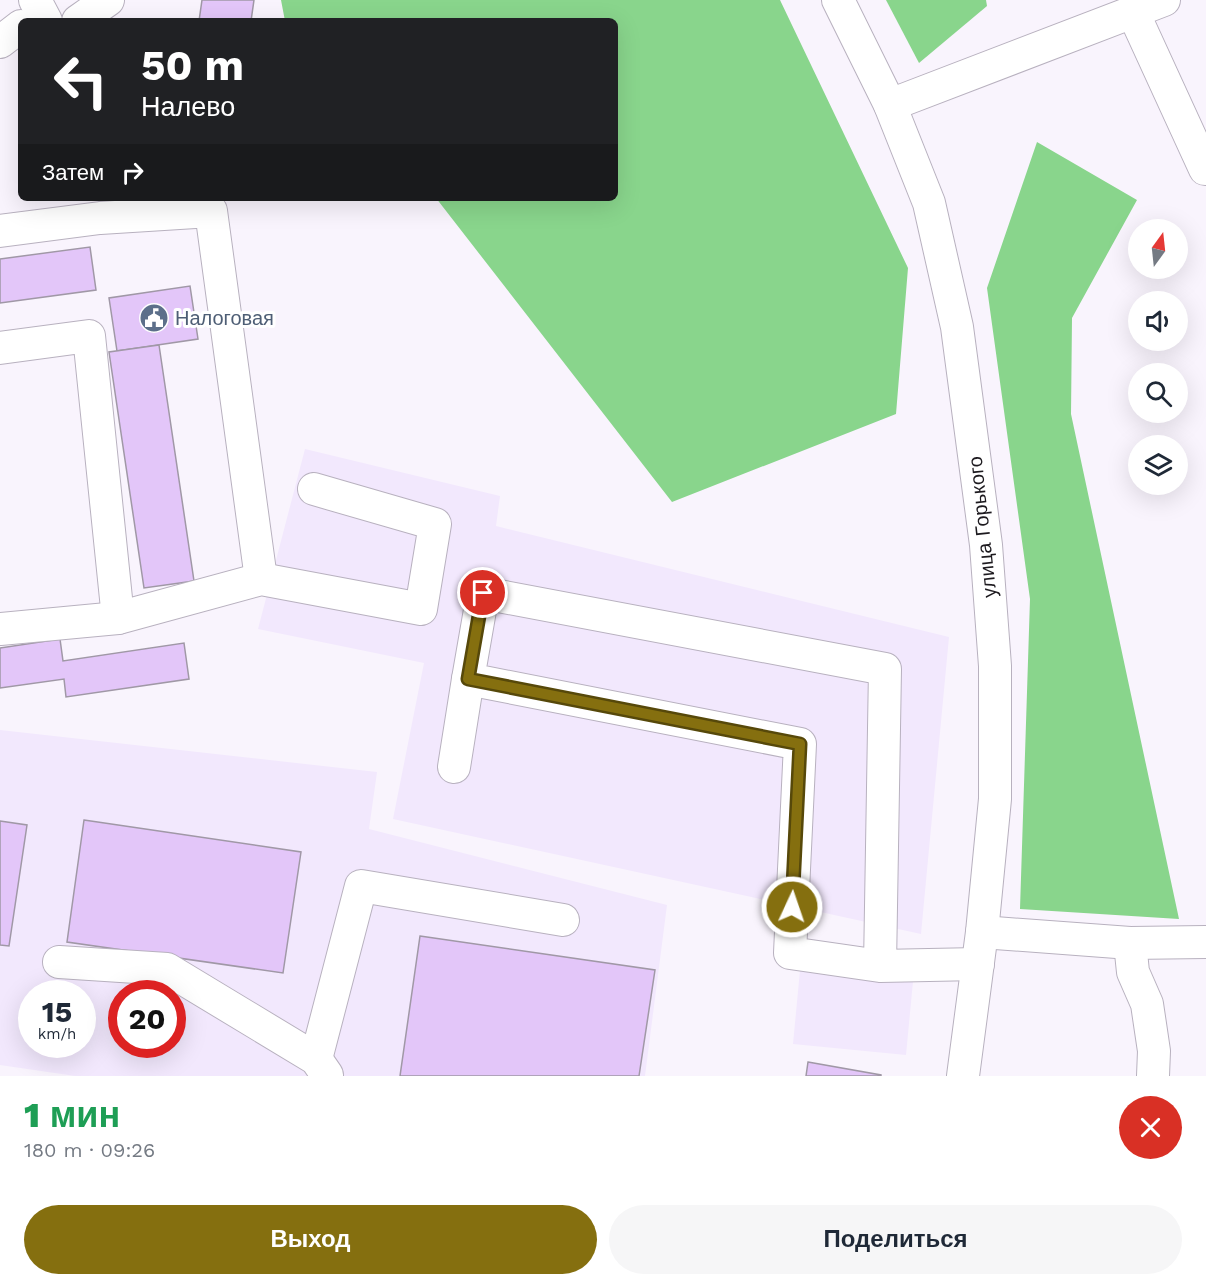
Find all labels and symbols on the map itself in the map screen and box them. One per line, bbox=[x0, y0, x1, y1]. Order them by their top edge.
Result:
north arrow bbox=[1128, 219, 1188, 279]
public building icon: Налоговая bbox=[138, 302, 170, 334]
place label: Налоговая bbox=[175, 306, 274, 330]
street label: улица Горького bbox=[963, 455, 1001, 599]
pin bbox=[457, 567, 508, 618]
position arrow bbox=[760, 875, 824, 939]
speed limit sign: 20 bbox=[108, 980, 186, 1058]

